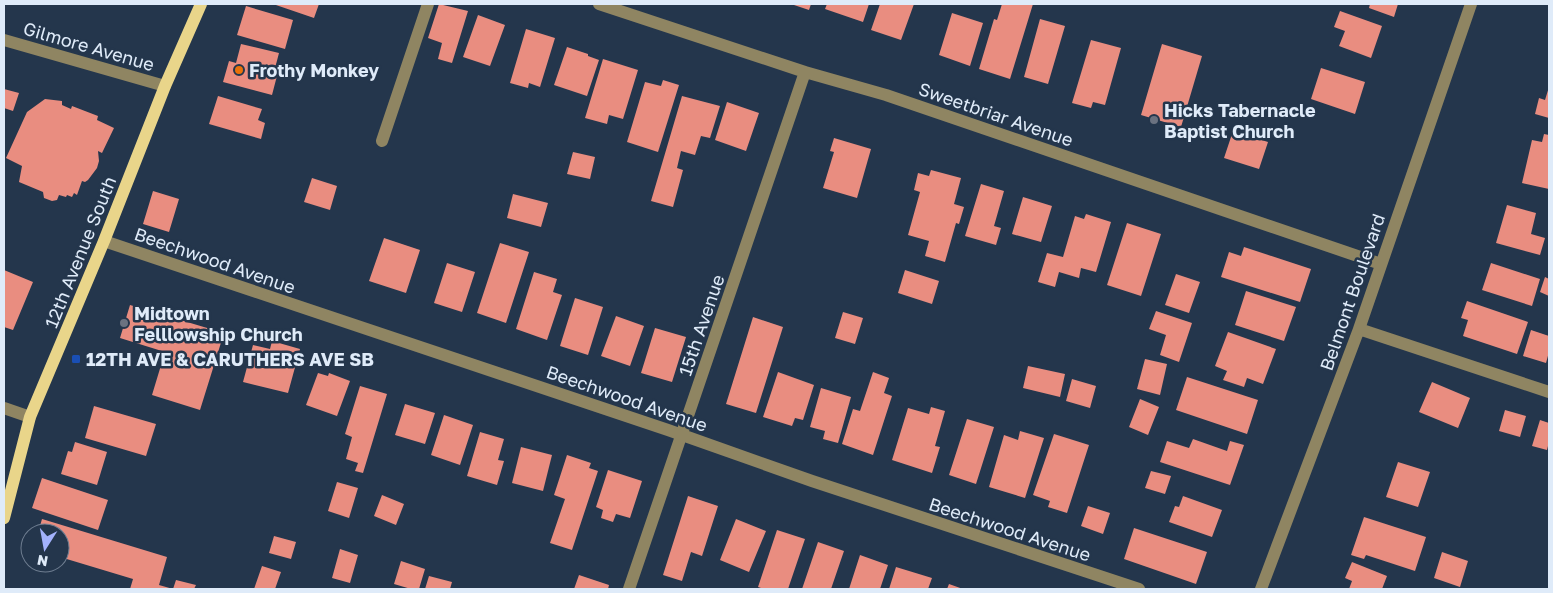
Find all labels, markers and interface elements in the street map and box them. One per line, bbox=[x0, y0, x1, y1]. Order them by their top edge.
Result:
street label: Gilmore Avenue bbox=[21, 17, 157, 75]
place label: Frothy Monkey bbox=[249, 59, 379, 81]
marker: Frothy Monkey bbox=[233, 64, 245, 76]
street label: Sweetbriar Avenue bbox=[916, 77, 1076, 151]
place label: Hicks Tabernacle Baptist Church bbox=[1164, 99, 1316, 142]
marker: Hicks Tabernacle Baptist Church bbox=[1148, 114, 1160, 126]
street label: 12th Avenue South bbox=[40, 173, 120, 331]
street label: Belmont Boulevard bbox=[1315, 211, 1389, 373]
street label: Beechwood Avenue bbox=[132, 222, 298, 298]
street label: 15th Avenue bbox=[673, 272, 729, 378]
place label: Midtown Felllowship Church bbox=[134, 302, 303, 345]
marker: Midtown Felllowship Church bbox=[118, 317, 130, 329]
place label: 12TH AVE & CARUTHERS AVE SB bbox=[86, 348, 374, 370]
marker: 12TH AVE & CARUTHERS AVE SB bbox=[70, 353, 82, 365]
street label: Beechwood Avenue bbox=[544, 360, 710, 436]
street label: Beechwood Avenue bbox=[926, 492, 1094, 566]
north arrow bbox=[20, 523, 70, 573]
text: N bbox=[36, 552, 49, 571]

